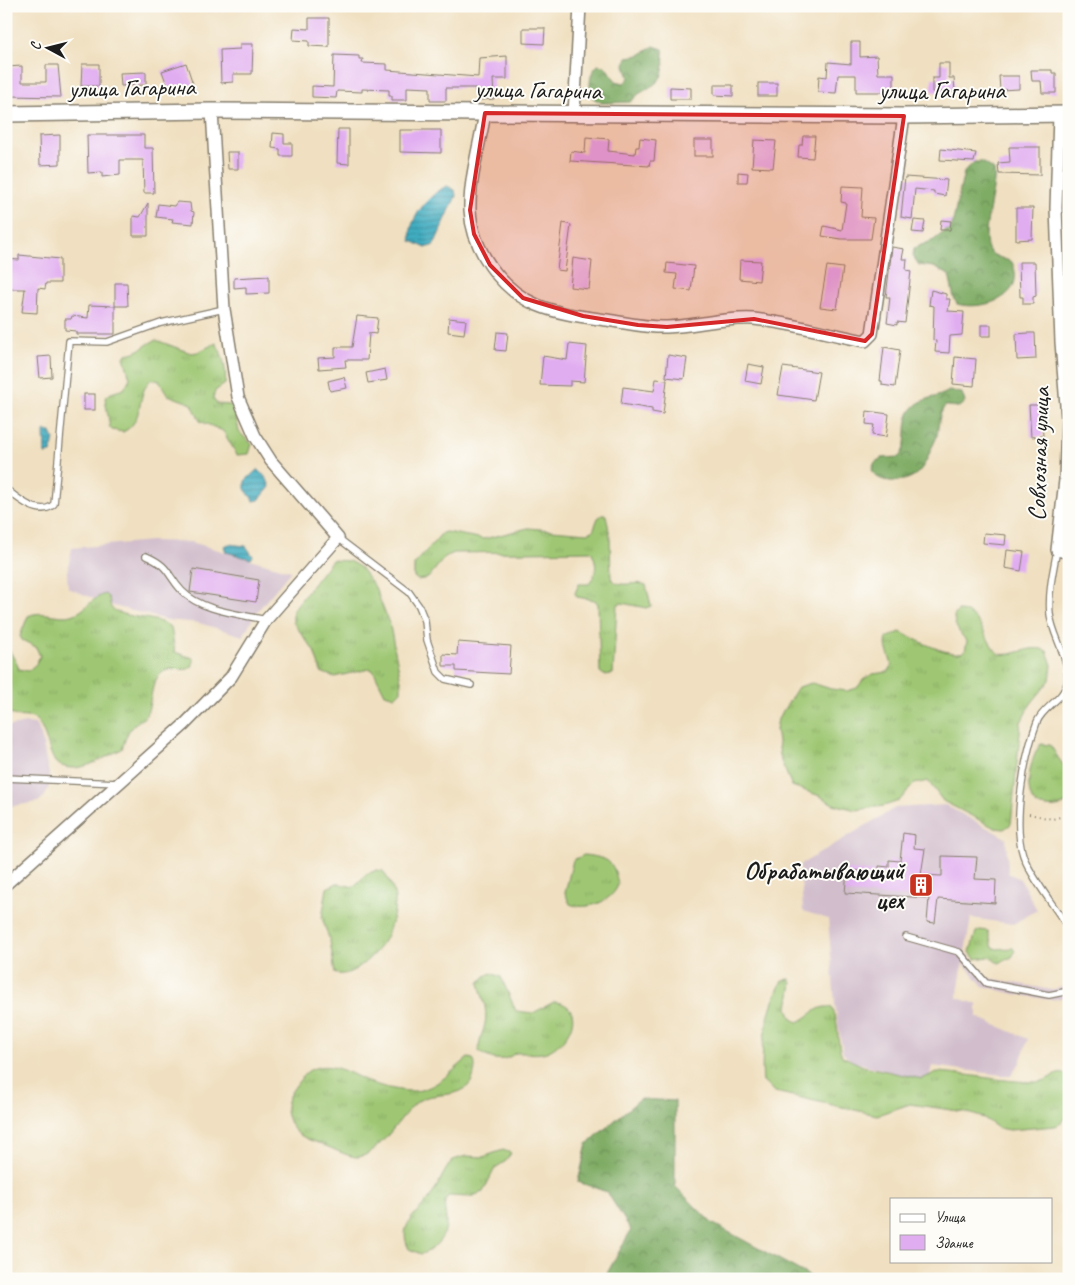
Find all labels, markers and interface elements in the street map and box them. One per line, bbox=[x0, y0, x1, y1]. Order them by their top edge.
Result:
north arrow bbox=[22, 22, 72, 72]
text: С bbox=[27, 40, 45, 51]
street label: улица Гагарина bbox=[66, 71, 198, 105]
street label: улица Гагарина bbox=[472, 73, 604, 107]
street label: улица Гагарина bbox=[877, 75, 1007, 107]
street label: Совхозная улица bbox=[1021, 385, 1057, 521]
place label: Обрабатывающий цех bbox=[744, 855, 906, 916]
building icon: Обрабатывающий цех bbox=[908, 872, 934, 898]
legend bbox=[890, 1198, 1052, 1262]
text: Улица bbox=[935, 1208, 966, 1227]
text: Здание bbox=[935, 1234, 974, 1253]

